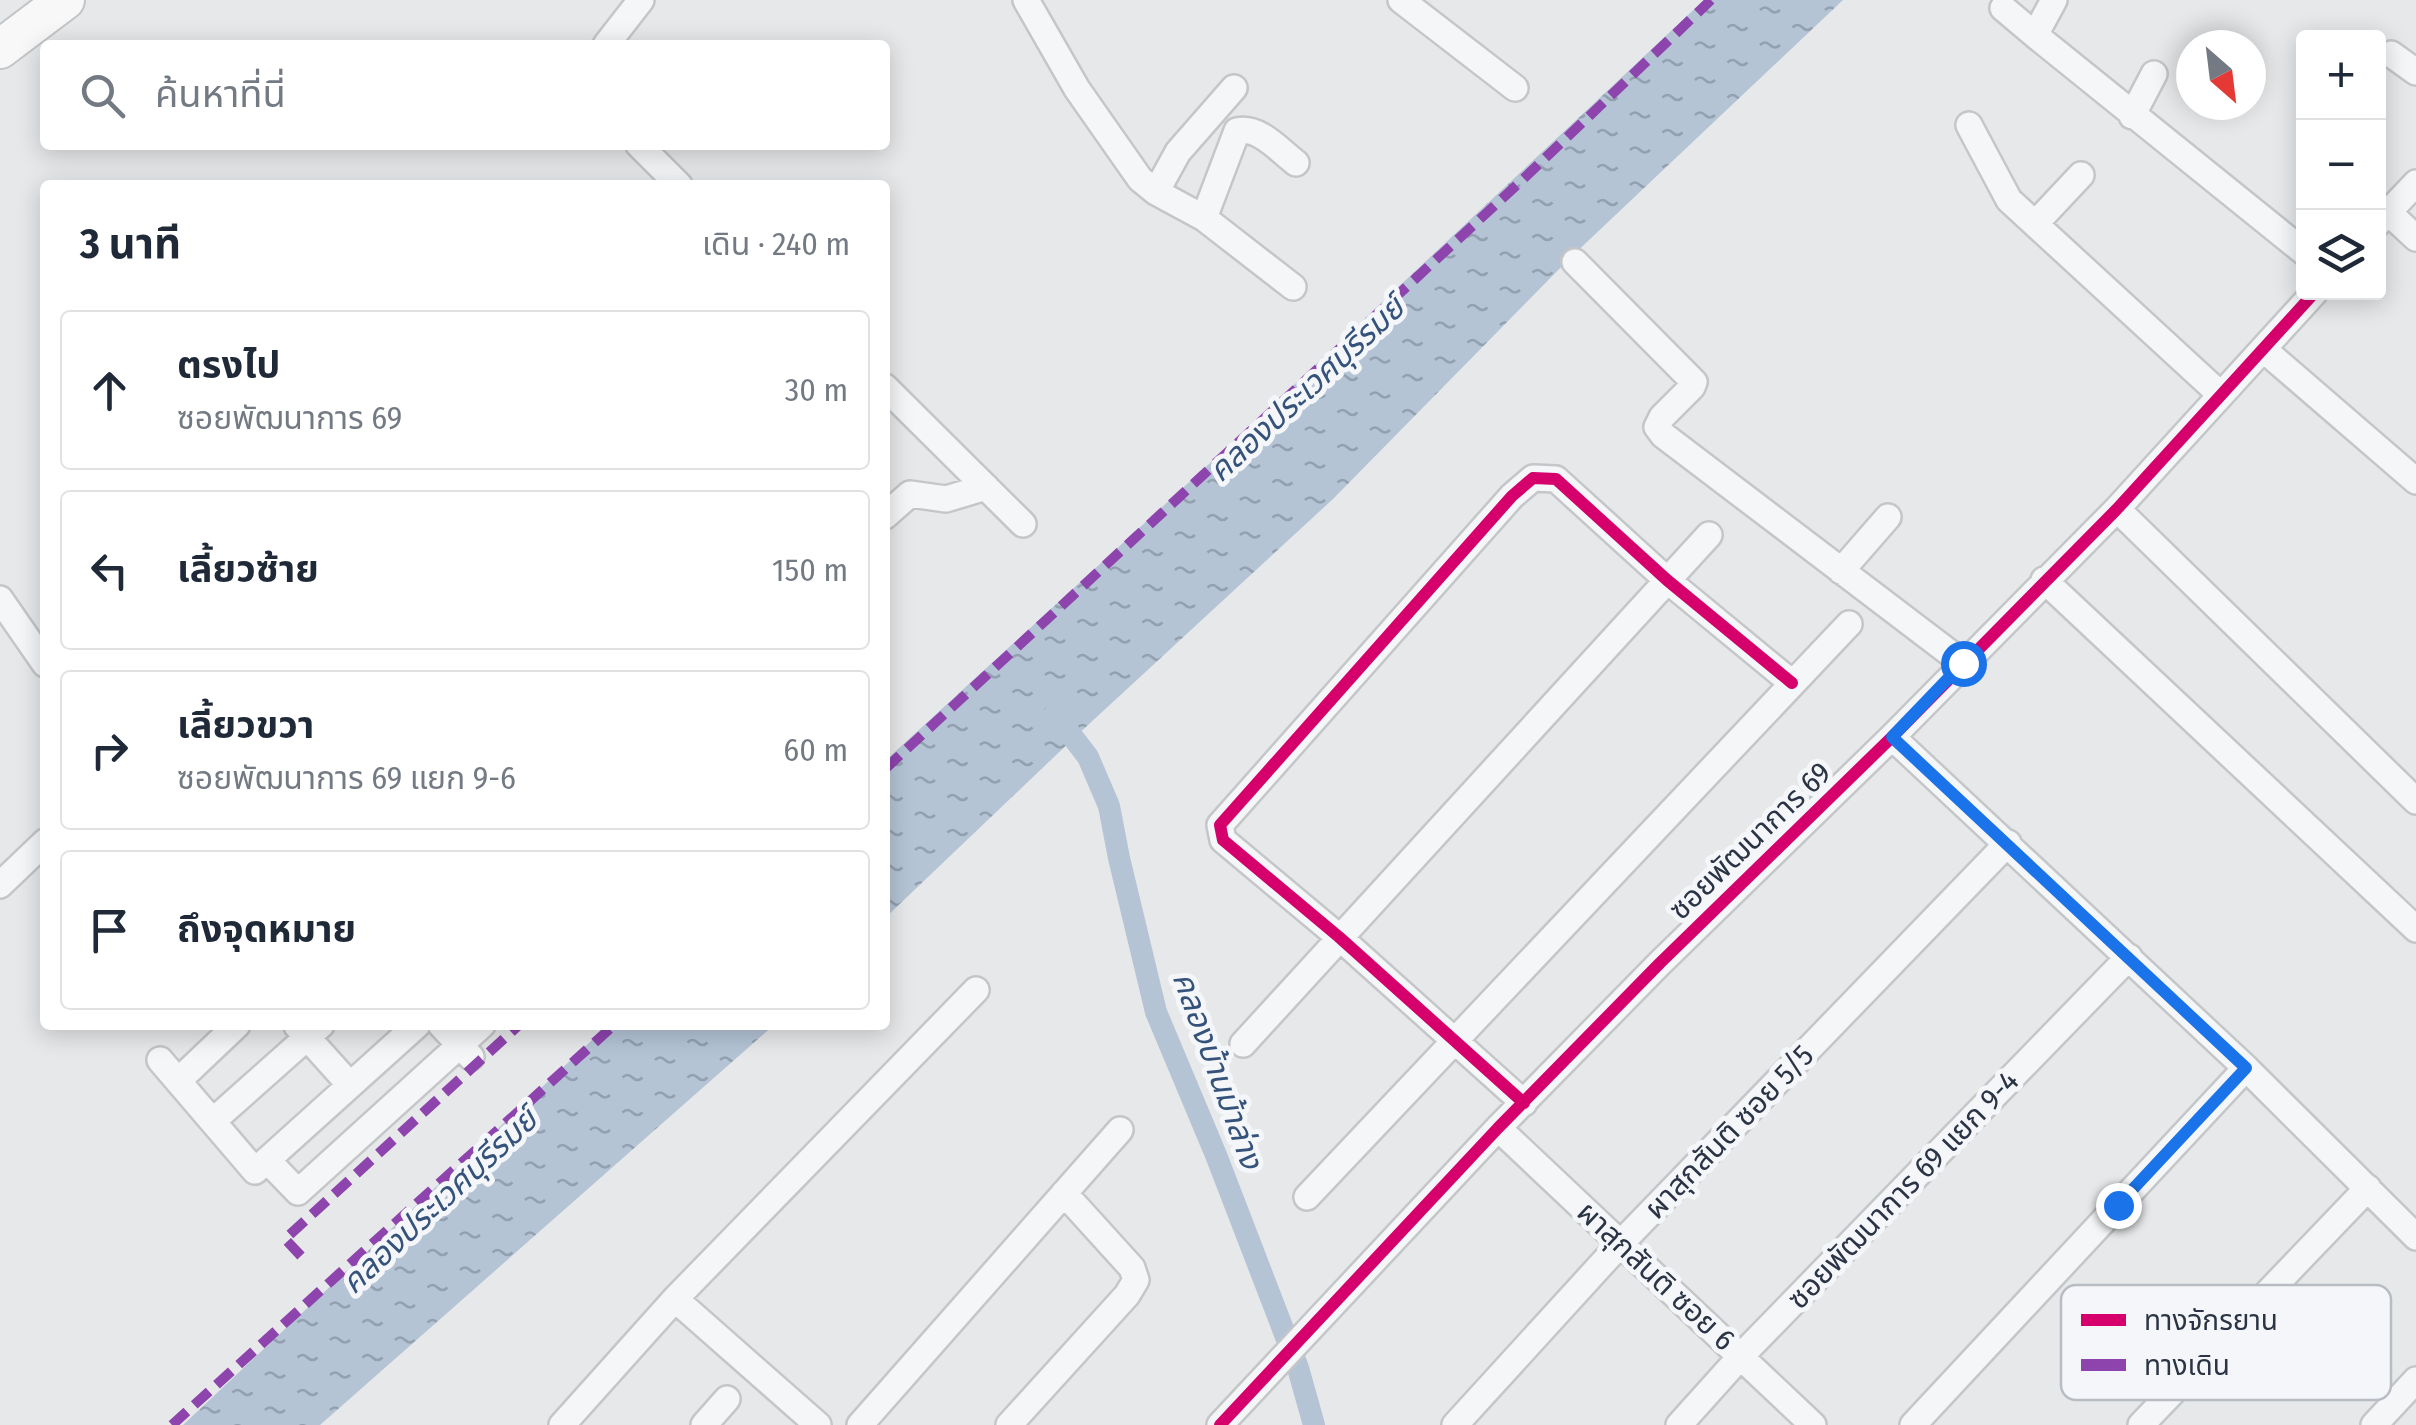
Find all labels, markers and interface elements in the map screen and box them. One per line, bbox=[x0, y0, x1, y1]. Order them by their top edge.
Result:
north arrow bbox=[2176, 30, 2266, 120]
map controls bbox=[2296, 30, 2386, 300]
button: + bbox=[2296, 30, 2386, 120]
search box bbox=[40, 40, 890, 150]
icon: search bbox=[75, 68, 130, 123]
text: ค้นหาที่นี่ bbox=[155, 71, 286, 117]
button: − bbox=[2296, 120, 2386, 210]
button: layers bbox=[2296, 210, 2386, 300]
text: 3 นาที bbox=[80, 219, 181, 269]
text: เดิน · 240 m bbox=[702, 225, 850, 263]
water label: คลองประเวศบุรีรมย์ bbox=[1200, 284, 1417, 490]
text: ตรงไป bbox=[177, 342, 280, 388]
icon: ahead bbox=[82, 363, 137, 418]
text: 30 m bbox=[785, 371, 848, 409]
text: ซอยพัฒนาการ 69 bbox=[177, 399, 402, 437]
icon: left bbox=[82, 543, 137, 598]
text: เลี้ยวซ้าย bbox=[177, 546, 319, 592]
text: 150 m bbox=[772, 551, 848, 589]
route start bbox=[1941, 641, 1987, 687]
text: เลี้ยวขวา bbox=[177, 702, 314, 748]
icon: right bbox=[82, 723, 137, 778]
text: 60 m bbox=[783, 731, 848, 769]
street label: ซอยพัฒนาการ 69 bbox=[1662, 755, 1838, 927]
text: ซอยพัฒนาการ 69 แยก 9-6 bbox=[177, 759, 516, 797]
icon: arrive bbox=[82, 903, 137, 958]
text: ถึงจุดหมาย bbox=[177, 906, 356, 952]
water label: คลองบ้านม้าล่าง bbox=[1165, 966, 1272, 1175]
street label: ผาสุกสันติ ซอย 5/5 bbox=[1637, 1038, 1821, 1226]
street label: ซอยพัฒนาการ 69 แยก 9-4 bbox=[1780, 1063, 2026, 1317]
water label: คลองประเวศบุรีรมย์ bbox=[333, 1096, 550, 1302]
route end bbox=[2096, 1183, 2142, 1229]
street label: ผาสุกสันติ ซอย 6 bbox=[1570, 1194, 1742, 1358]
legend bbox=[2061, 1285, 2391, 1400]
text: ทางจักรยาน bbox=[2144, 1304, 2278, 1337]
text: ทางเดิน bbox=[2144, 1349, 2230, 1382]

